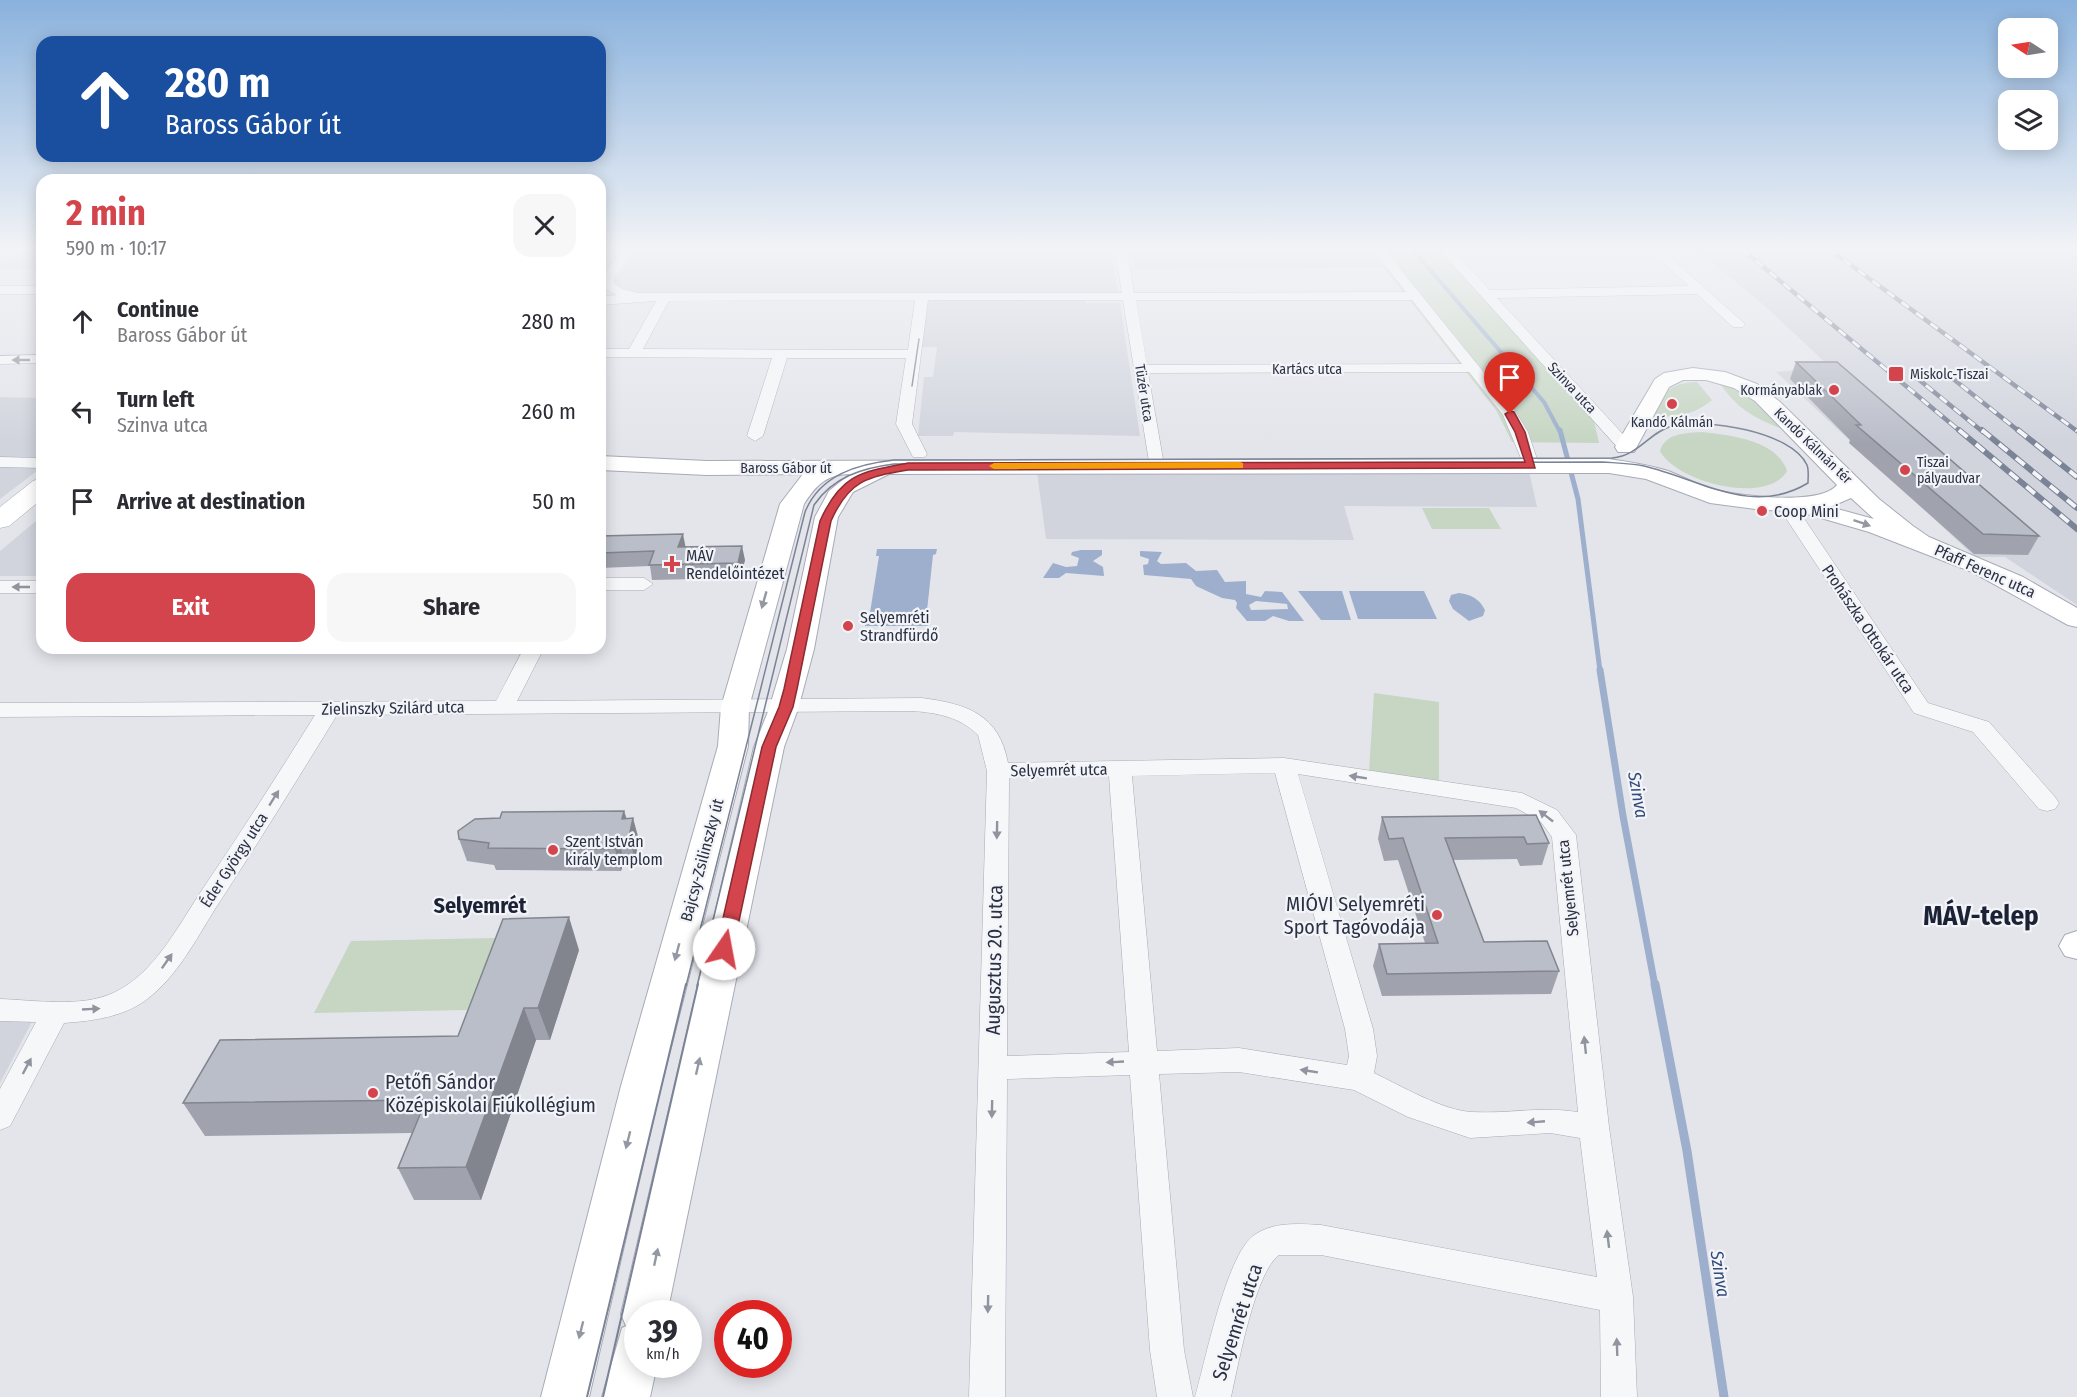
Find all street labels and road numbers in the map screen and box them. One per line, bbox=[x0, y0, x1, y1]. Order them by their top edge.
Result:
street label: Szinva utca bbox=[1544, 359, 1600, 417]
street label: Kartács utca bbox=[1272, 361, 1342, 378]
street label: Tüzér utca bbox=[1131, 363, 1157, 423]
street label: Kandó Kálmán tér bbox=[1770, 404, 1856, 488]
street label: Baross Gábor út bbox=[740, 460, 832, 477]
street label: Pfaff Ferenc utca bbox=[1932, 540, 2039, 602]
street label: Prohászka Ottokár utca bbox=[1818, 561, 1918, 697]
street label: Zielinszky Szilárd utca bbox=[321, 697, 465, 719]
street label: Selyemrét utca bbox=[1010, 760, 1108, 780]
street label: Bajcsy-Zsilinszky út bbox=[676, 796, 728, 923]
street label: Éder György utca bbox=[196, 809, 272, 911]
street label: Selyemrét utca bbox=[1553, 839, 1583, 937]
street label: Augusztus 20. utca bbox=[981, 885, 1007, 1035]
street label: Selyemrét utca bbox=[1207, 1261, 1267, 1383]

